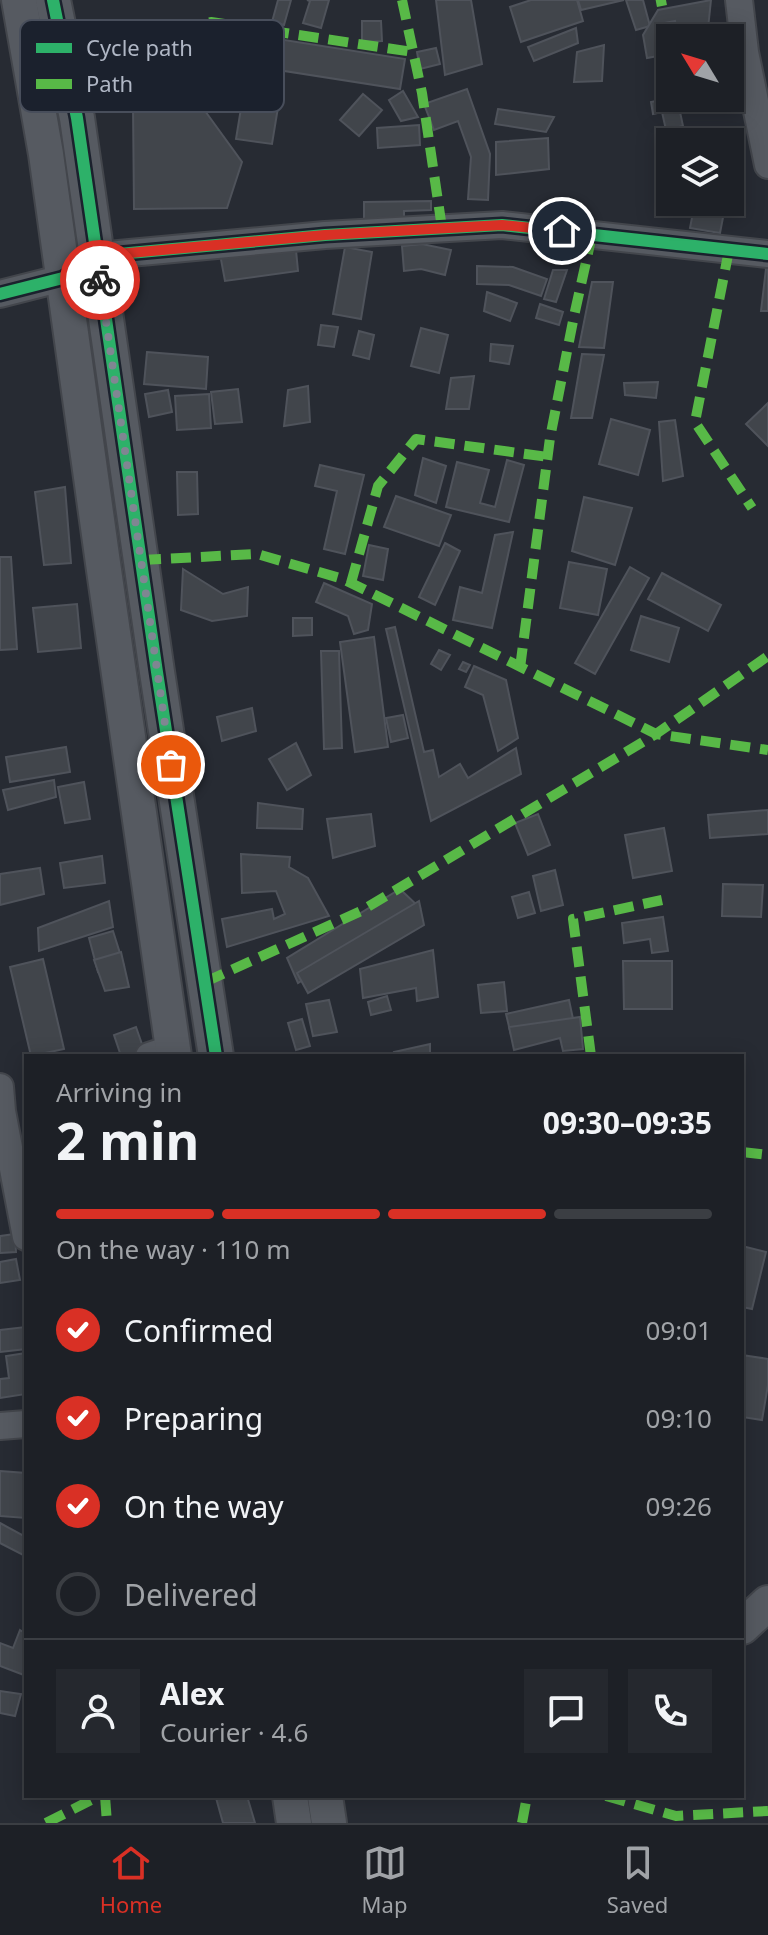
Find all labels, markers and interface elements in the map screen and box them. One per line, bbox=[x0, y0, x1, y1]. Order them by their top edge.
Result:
legend bbox=[20, 20, 284, 112]
north arrow bbox=[656, 24, 744, 112]
map controls bbox=[656, 24, 744, 216]
text: Cycle path bbox=[86, 32, 193, 62]
text: Path bbox=[86, 68, 133, 98]
button: layers bbox=[656, 128, 744, 216]
pin bbox=[528, 197, 596, 265]
icon: home bbox=[540, 209, 584, 253]
courier bbox=[60, 240, 140, 320]
icon: bike bbox=[78, 258, 122, 302]
pin bbox=[137, 731, 205, 799]
icon: bag bbox=[149, 743, 193, 787]
text: Arriving in bbox=[56, 1074, 182, 1110]
text: 09:30–09:35 bbox=[543, 1102, 712, 1143]
text: 2 min bbox=[56, 1104, 199, 1175]
text: On the way · 110 m bbox=[56, 1231, 290, 1267]
icon: check bbox=[56, 1308, 100, 1352]
text: Confirmed bbox=[124, 1310, 274, 1351]
text: 09:01 bbox=[646, 1312, 712, 1348]
icon: check bbox=[56, 1396, 100, 1440]
text: Preparing bbox=[124, 1398, 263, 1439]
text: 09:10 bbox=[646, 1400, 712, 1436]
icon: check bbox=[56, 1484, 100, 1528]
text: On the way bbox=[124, 1486, 284, 1527]
text: 09:26 bbox=[646, 1488, 712, 1524]
text: Delivered bbox=[124, 1574, 258, 1615]
button: person bbox=[56, 1669, 140, 1753]
button: chat bbox=[524, 1669, 608, 1753]
button: phone bbox=[628, 1669, 712, 1753]
text: Alex bbox=[160, 1673, 224, 1714]
text: Courier · 4.6 bbox=[160, 1714, 308, 1750]
tab: Home bbox=[100, 1841, 162, 1919]
tab: Map bbox=[362, 1841, 407, 1919]
tab: Saved bbox=[607, 1841, 668, 1919]

